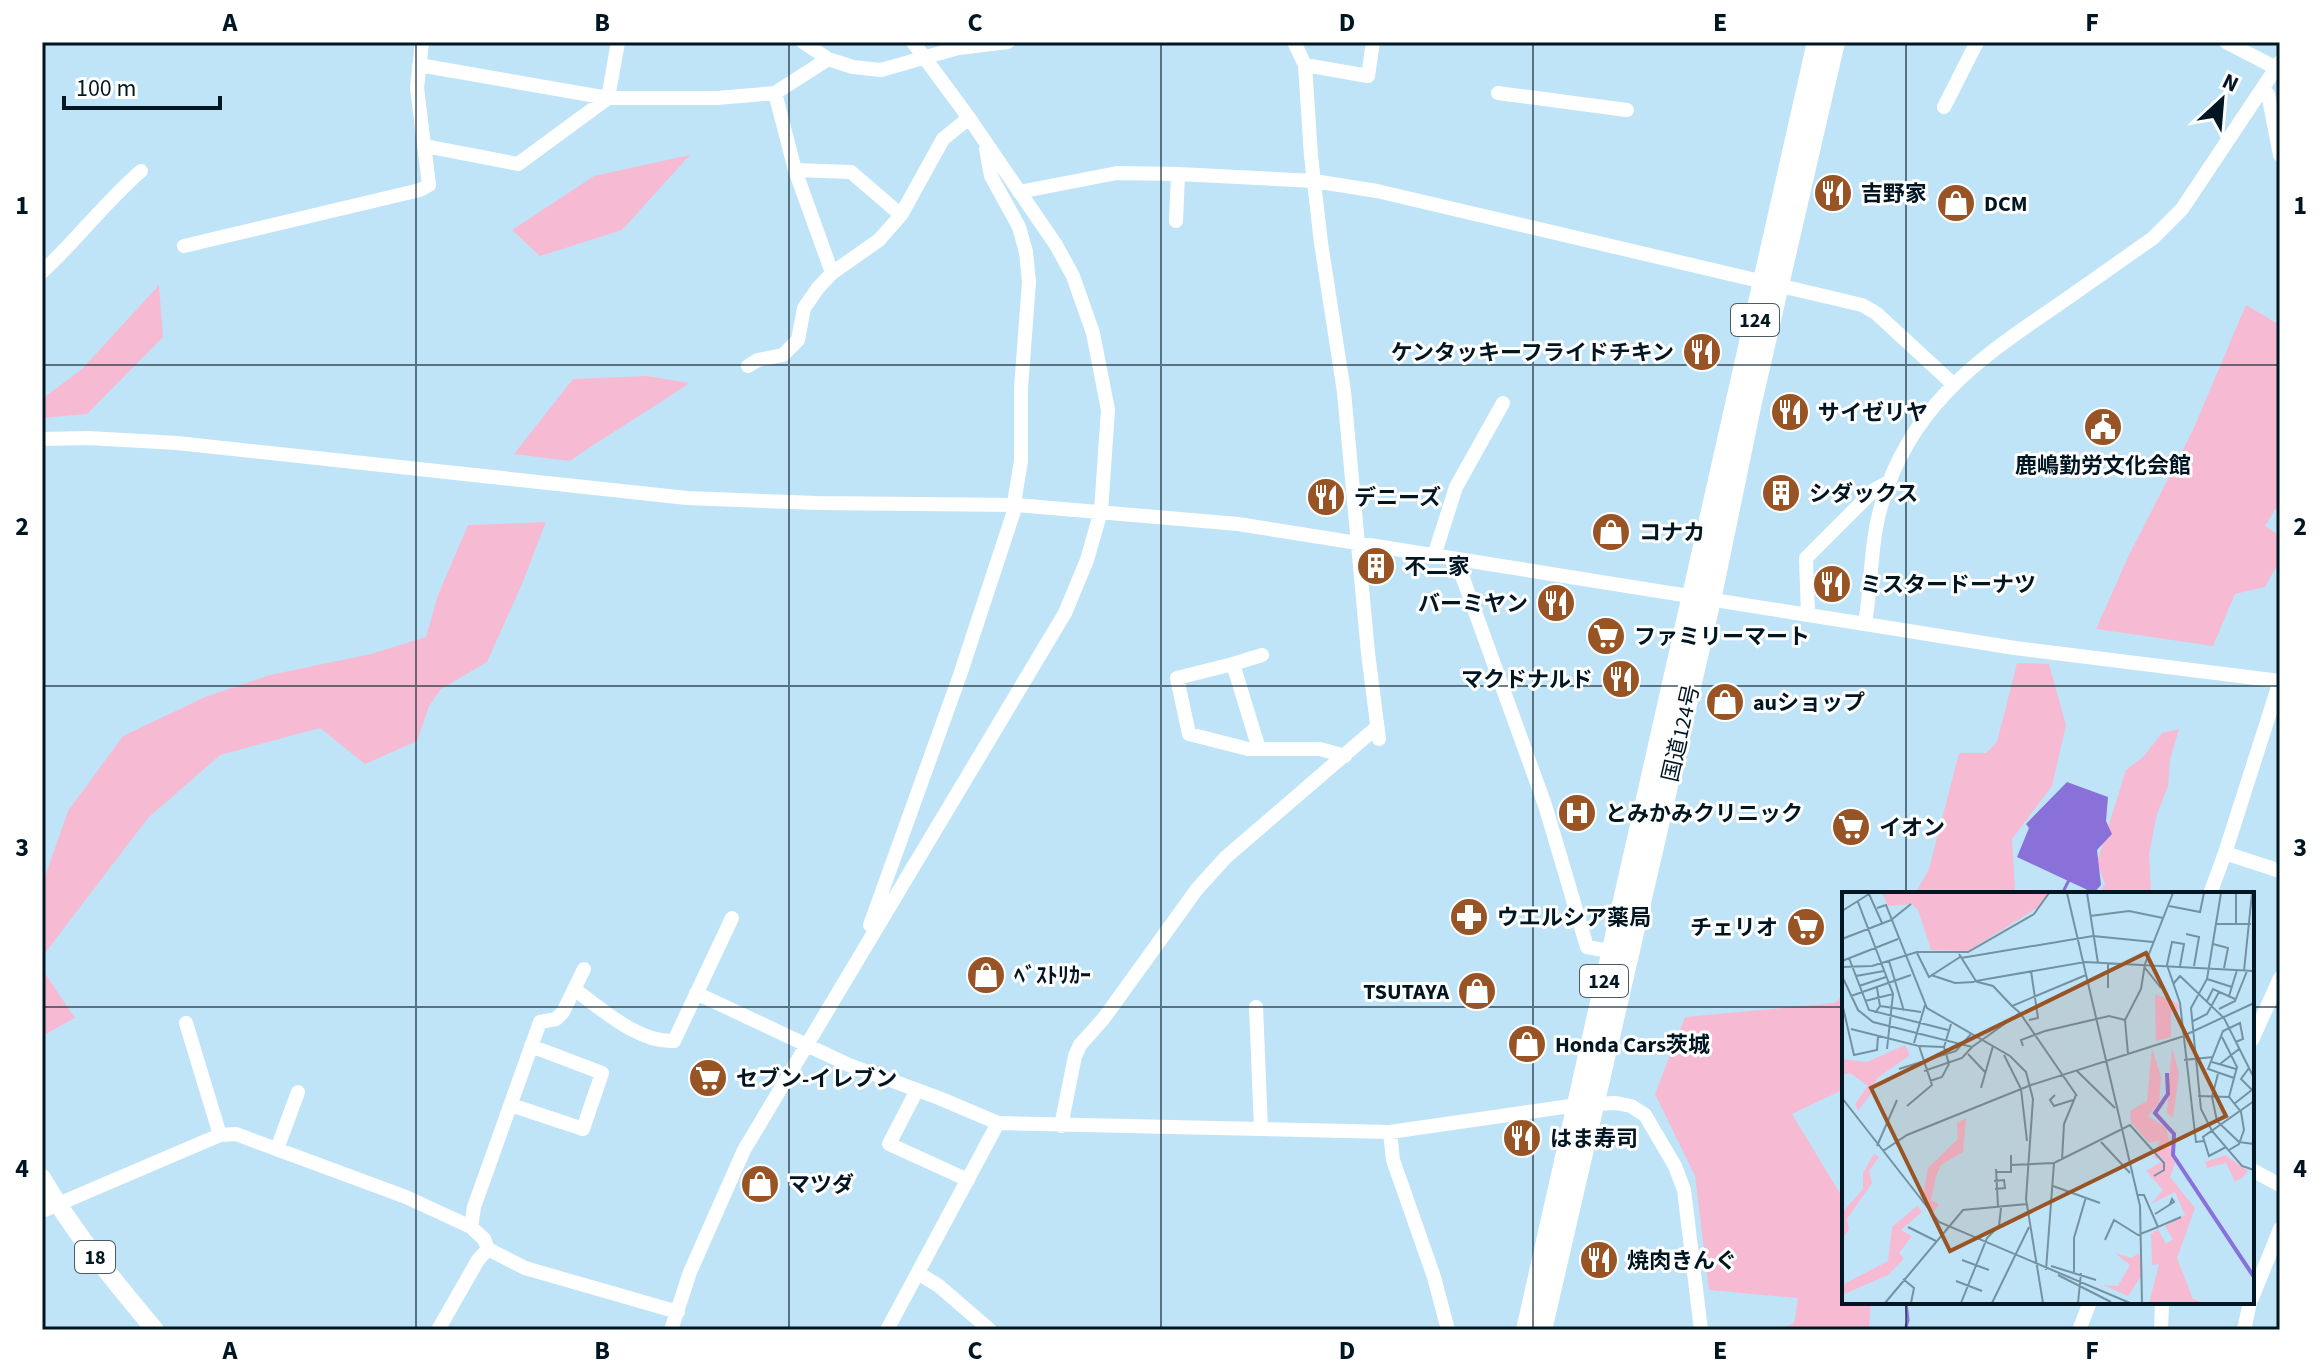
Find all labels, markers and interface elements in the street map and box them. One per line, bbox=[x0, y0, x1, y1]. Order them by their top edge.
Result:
text: A bbox=[222, 4, 239, 41]
text: B bbox=[594, 4, 610, 41]
text: C bbox=[967, 4, 983, 41]
text: D bbox=[1339, 4, 1355, 41]
text: E bbox=[1713, 4, 1727, 41]
text: F bbox=[2085, 4, 2099, 41]
scale bar bbox=[64, 60, 220, 110]
north arrow bbox=[2182, 60, 2262, 140]
text: N bbox=[2217, 65, 2244, 101]
text: 100 m bbox=[76, 71, 136, 106]
restaurant icon: 吉野家 bbox=[1812, 172, 1854, 214]
place label: 吉野家 bbox=[1861, 178, 1927, 210]
shop icon: DCM bbox=[1935, 182, 1977, 224]
text: 1 bbox=[15, 187, 29, 224]
text: 1 bbox=[2293, 187, 2307, 224]
place label: DCM bbox=[1984, 188, 2028, 220]
road number: 124 bbox=[1731, 304, 1779, 336]
restaurant icon: ケンタッキーフライドチキン bbox=[1681, 331, 1723, 373]
place label: ケンタッキーフライドチキン bbox=[1391, 337, 1674, 369]
restaurant icon: サイゼリヤ bbox=[1769, 391, 1811, 433]
place label: サイゼリヤ bbox=[1818, 397, 1928, 429]
public building icon: 鹿嶋勤労文化会館 bbox=[2082, 406, 2124, 448]
place label: 鹿嶋勤労文化会館 bbox=[2015, 450, 2191, 482]
building icon: シダックス bbox=[1760, 472, 1802, 514]
restaurant icon: デニーズ bbox=[1305, 476, 1347, 518]
place label: シダックス bbox=[1809, 478, 1918, 510]
place label: デニーズ bbox=[1354, 482, 1441, 514]
text: 2 bbox=[15, 508, 29, 545]
text: 2 bbox=[2293, 508, 2307, 545]
shop icon: コナカ bbox=[1590, 511, 1632, 553]
place label: コナカ bbox=[1639, 517, 1705, 549]
building icon: 不二家 bbox=[1355, 545, 1397, 587]
place label: 不二家 bbox=[1404, 551, 1470, 583]
restaurant icon: ミスタードーナツ bbox=[1811, 563, 1853, 605]
place label: ミスタードーナツ bbox=[1860, 569, 2036, 601]
restaurant icon: バーミヤン bbox=[1535, 582, 1577, 624]
place label: バーミヤン bbox=[1418, 588, 1528, 620]
supermarket icon: ファミリーマート bbox=[1585, 615, 1627, 657]
place label: ファミリーマート bbox=[1634, 621, 1810, 653]
restaurant icon: マクドナルド bbox=[1600, 658, 1642, 700]
place label: マクドナルド bbox=[1461, 664, 1593, 696]
street label: 国道124号 bbox=[1654, 681, 1708, 785]
shop icon: auショップ bbox=[1704, 681, 1746, 723]
place label: auショップ bbox=[1753, 687, 1865, 719]
hospital icon: とみかみクリニック bbox=[1556, 792, 1598, 834]
place label: とみかみクリニック bbox=[1605, 798, 1803, 830]
supermarket icon: イオン bbox=[1830, 806, 1872, 848]
place label: イオン bbox=[1879, 812, 1945, 844]
text: 3 bbox=[15, 829, 29, 866]
text: 3 bbox=[2293, 829, 2307, 866]
inset map bbox=[1842, 892, 2254, 1304]
pharmacy icon: ウエルシア薬局 bbox=[1448, 896, 1490, 938]
place label: ウエルシア薬局 bbox=[1497, 902, 1651, 934]
supermarket icon: チェリオ bbox=[1785, 906, 1827, 948]
place label: チェリオ bbox=[1690, 912, 1778, 944]
shop icon: ﾍﾞｽﾄﾘｶｰ bbox=[965, 954, 1007, 996]
place label: ﾍﾞｽﾄﾘｶｰ bbox=[1014, 960, 1091, 992]
road number: 124 bbox=[1580, 965, 1628, 997]
shop icon: TSUTAYA bbox=[1456, 970, 1498, 1012]
place label: TSUTAYA bbox=[1363, 976, 1449, 1008]
shop icon: Honda Cars茨城 bbox=[1506, 1023, 1548, 1065]
place label: Honda Cars茨城 bbox=[1555, 1029, 1710, 1061]
supermarket icon: セブン-イレブン bbox=[687, 1057, 729, 1099]
place label: セブン-イレブン bbox=[736, 1063, 897, 1095]
restaurant icon: はま寿司 bbox=[1501, 1117, 1543, 1159]
place label: はま寿司 bbox=[1550, 1123, 1638, 1155]
text: 4 bbox=[15, 1150, 29, 1187]
text: 4 bbox=[2293, 1150, 2307, 1187]
shop icon: マツダ bbox=[739, 1163, 781, 1205]
place label: マツダ bbox=[788, 1169, 854, 1201]
restaurant icon: 焼肉きんぐ bbox=[1578, 1239, 1620, 1281]
road number: 18 bbox=[75, 1241, 115, 1273]
place label: 焼肉きんぐ bbox=[1627, 1245, 1737, 1277]
text: A bbox=[222, 1332, 239, 1369]
text: B bbox=[594, 1332, 610, 1369]
text: C bbox=[967, 1332, 983, 1369]
text: D bbox=[1339, 1332, 1355, 1369]
text: E bbox=[1713, 1332, 1727, 1369]
text: F bbox=[2085, 1332, 2099, 1369]

